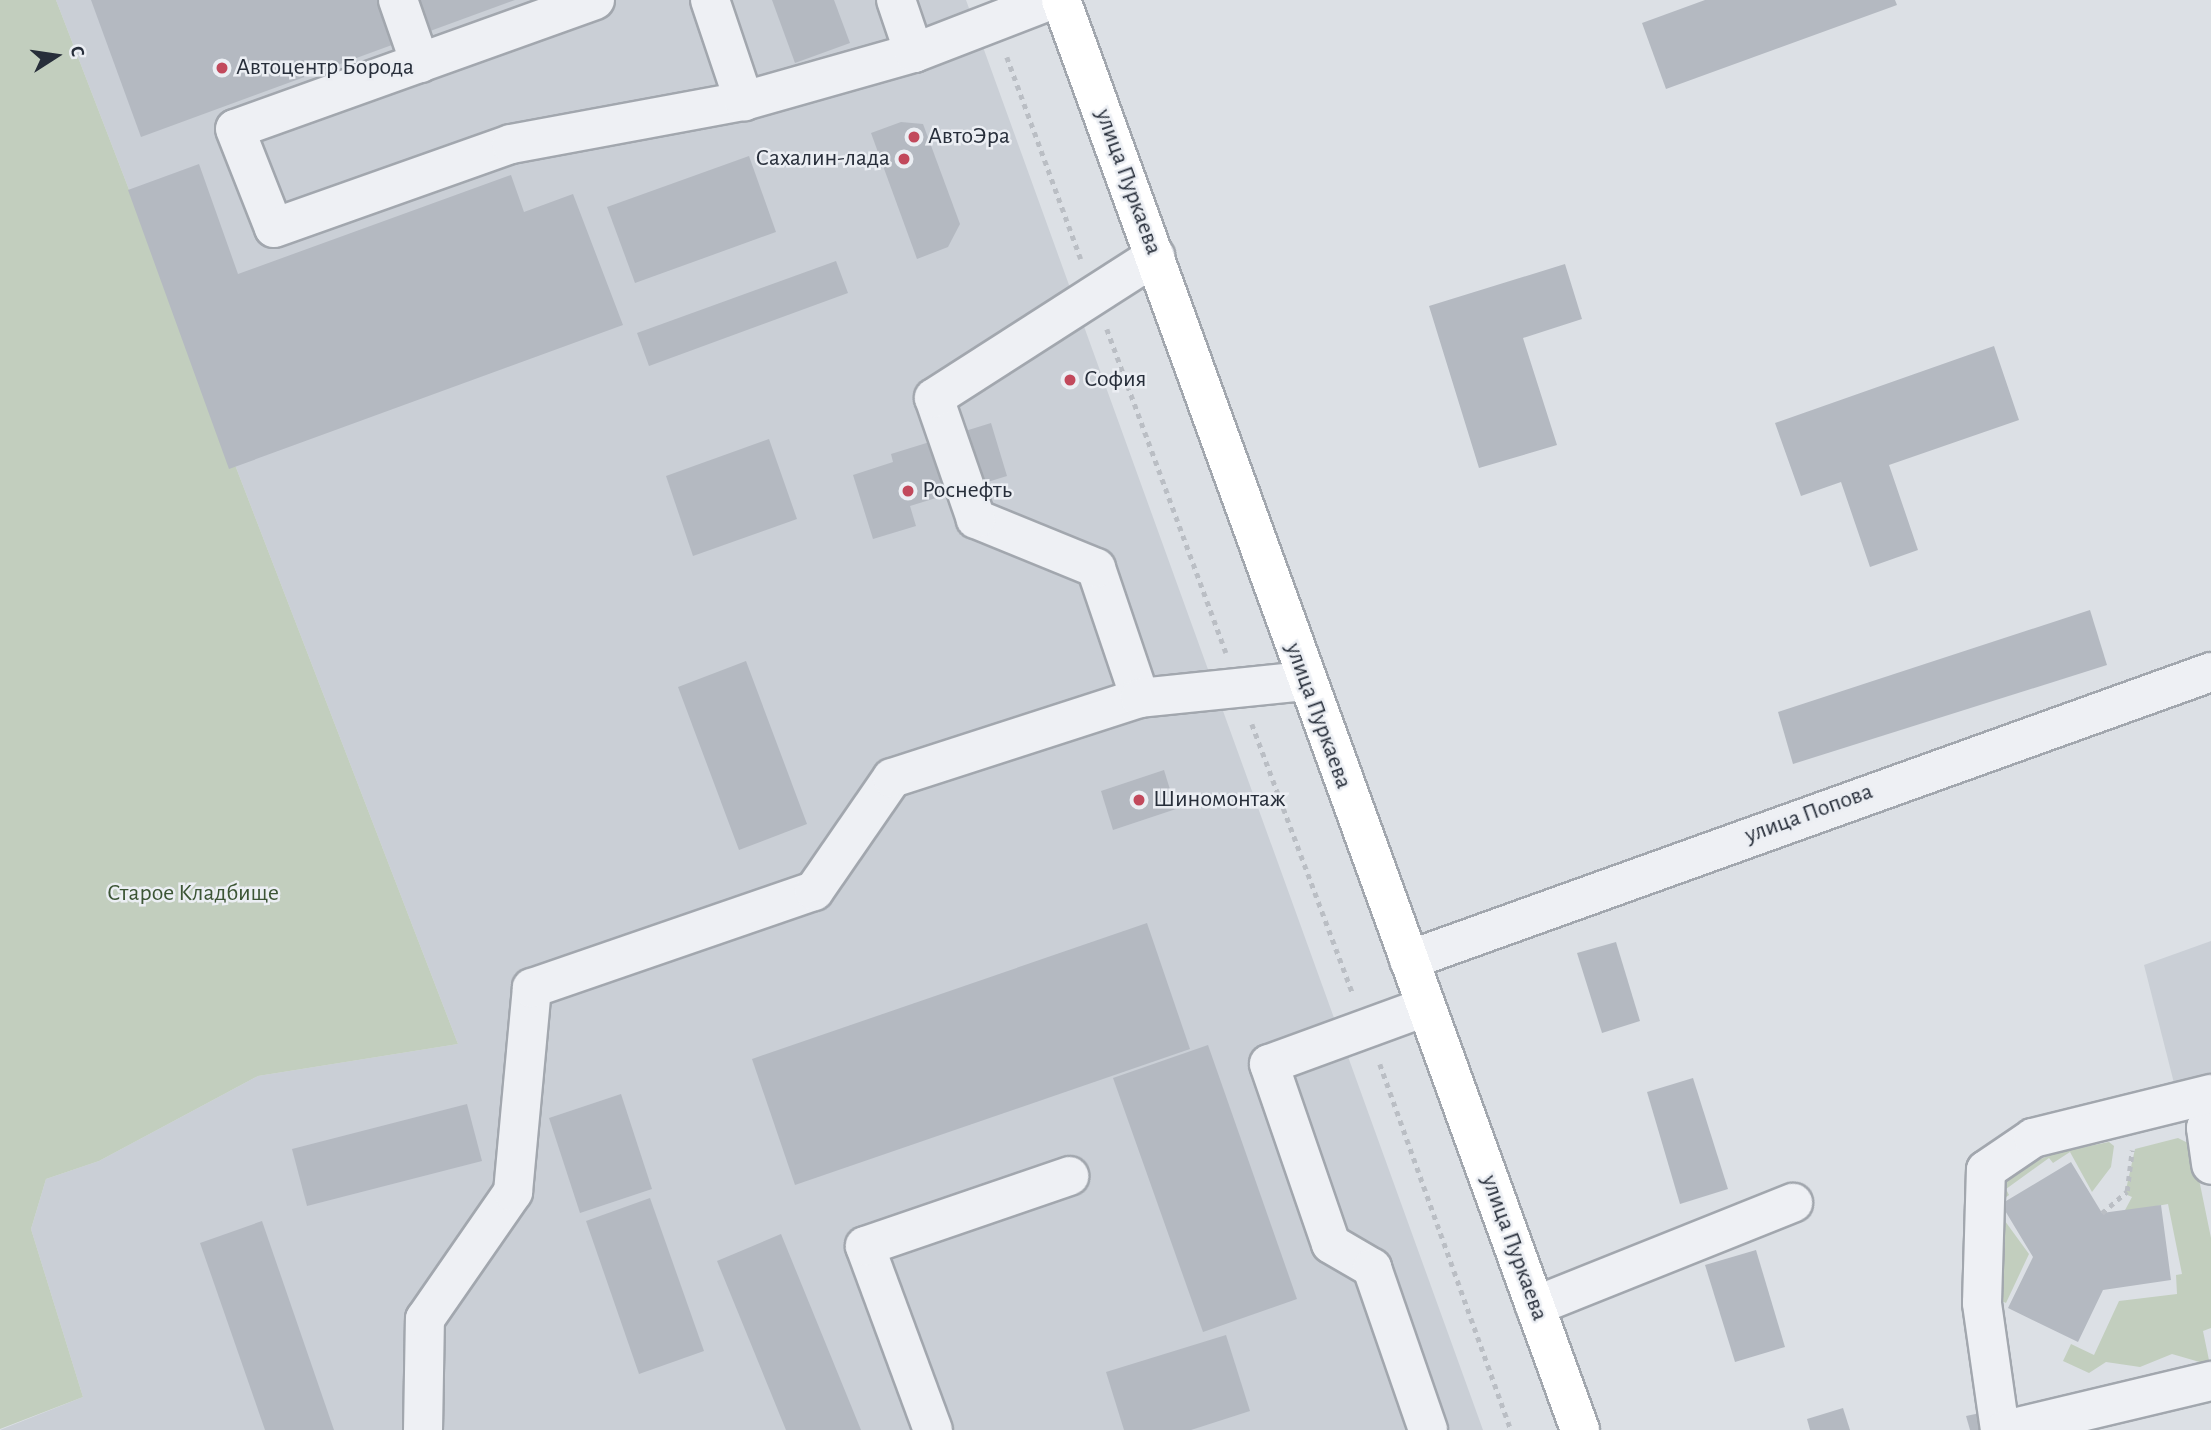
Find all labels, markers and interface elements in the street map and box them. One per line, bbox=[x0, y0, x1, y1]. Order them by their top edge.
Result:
north arrow bbox=[21, 21, 91, 91]
text: С bbox=[67, 44, 87, 59]
place label: Автоцентр Борода bbox=[236, 54, 414, 82]
marker: Автоцентр Борода bbox=[214, 60, 230, 76]
street label: улица Пуркаева bbox=[1088, 105, 1168, 259]
place label: АвтоЭра bbox=[928, 123, 1010, 151]
marker: АвтоЭра bbox=[906, 129, 922, 145]
place label: Сахалин-лада bbox=[756, 145, 890, 173]
marker: Сахалин-лада bbox=[896, 151, 912, 167]
place label: София bbox=[1084, 366, 1147, 394]
marker: София bbox=[1062, 372, 1078, 388]
place label: Роснефть bbox=[922, 477, 1012, 505]
marker: Роснефть bbox=[900, 483, 916, 499]
street label: улица Пуркаева bbox=[1278, 639, 1358, 793]
street label: улица Попова bbox=[1741, 778, 1877, 850]
place label: Шиномонтаж bbox=[1153, 786, 1286, 814]
marker: Шиномонтаж bbox=[1131, 792, 1147, 808]
park label: Старое Кладбище bbox=[107, 880, 279, 908]
street label: улица Пуркаева bbox=[1474, 1171, 1554, 1325]

